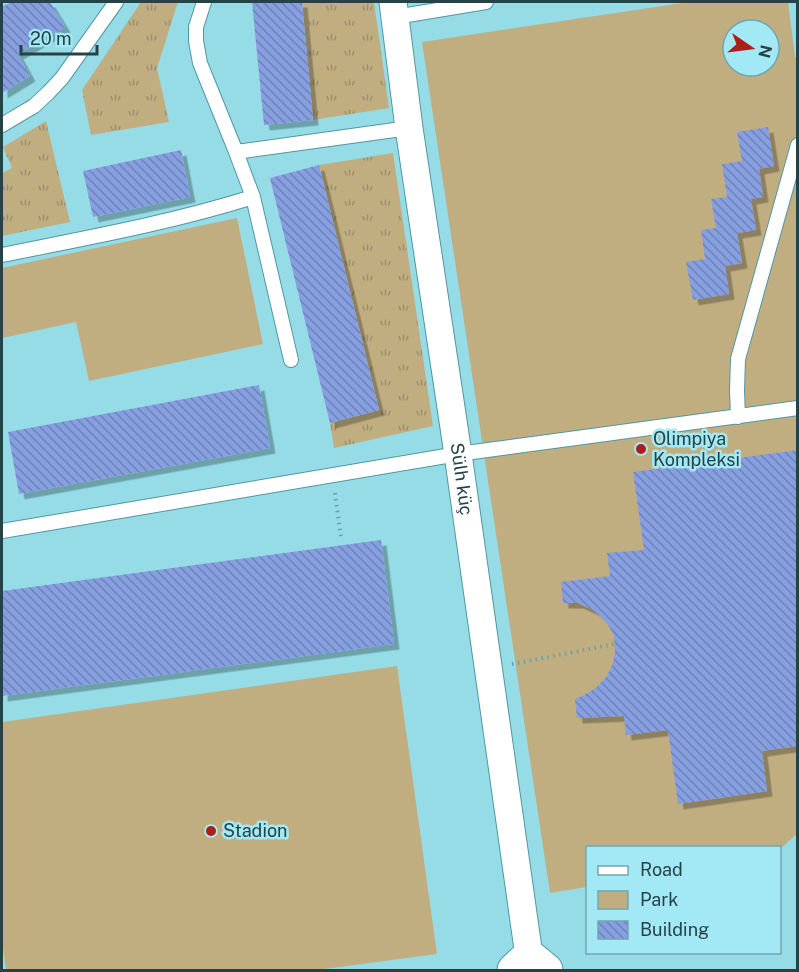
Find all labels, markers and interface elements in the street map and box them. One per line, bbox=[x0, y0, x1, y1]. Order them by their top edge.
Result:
scale bar bbox=[21, 18, 98, 56]
north arrow bbox=[721, 18, 781, 78]
text: 20 m bbox=[30, 28, 72, 49]
text: N bbox=[754, 43, 776, 60]
place label: Olimpiya Kompleksi bbox=[653, 428, 740, 470]
street label: Sülh küç bbox=[446, 441, 478, 517]
marker: Olimpiya Kompleksi bbox=[634, 442, 648, 456]
place label: Stadion bbox=[223, 820, 287, 841]
marker: Stadion bbox=[204, 824, 218, 838]
legend bbox=[586, 846, 781, 954]
text: Road bbox=[640, 859, 683, 880]
text: Park bbox=[640, 889, 678, 910]
text: Building bbox=[640, 919, 709, 940]

